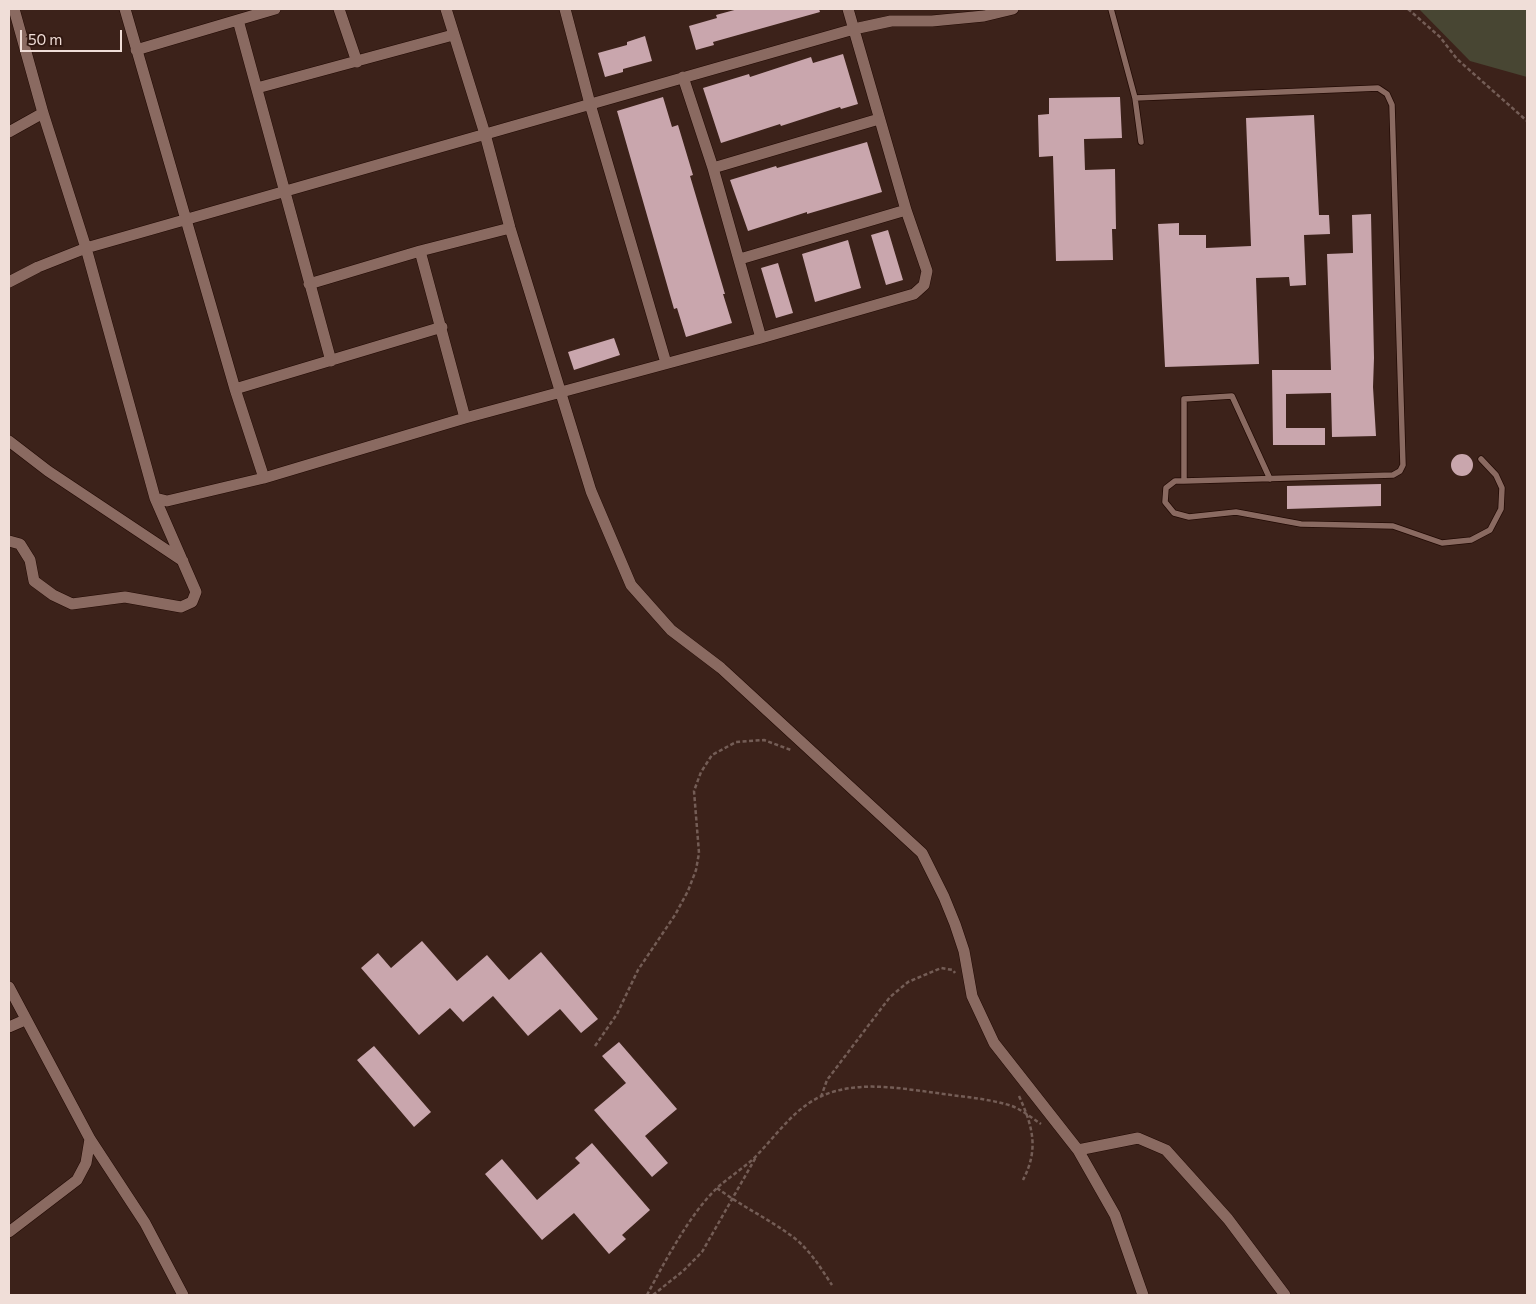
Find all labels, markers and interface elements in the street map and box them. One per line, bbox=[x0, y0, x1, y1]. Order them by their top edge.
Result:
scale bar bbox=[22, 20, 125, 52]
text: 50 m bbox=[28, 30, 62, 48]

